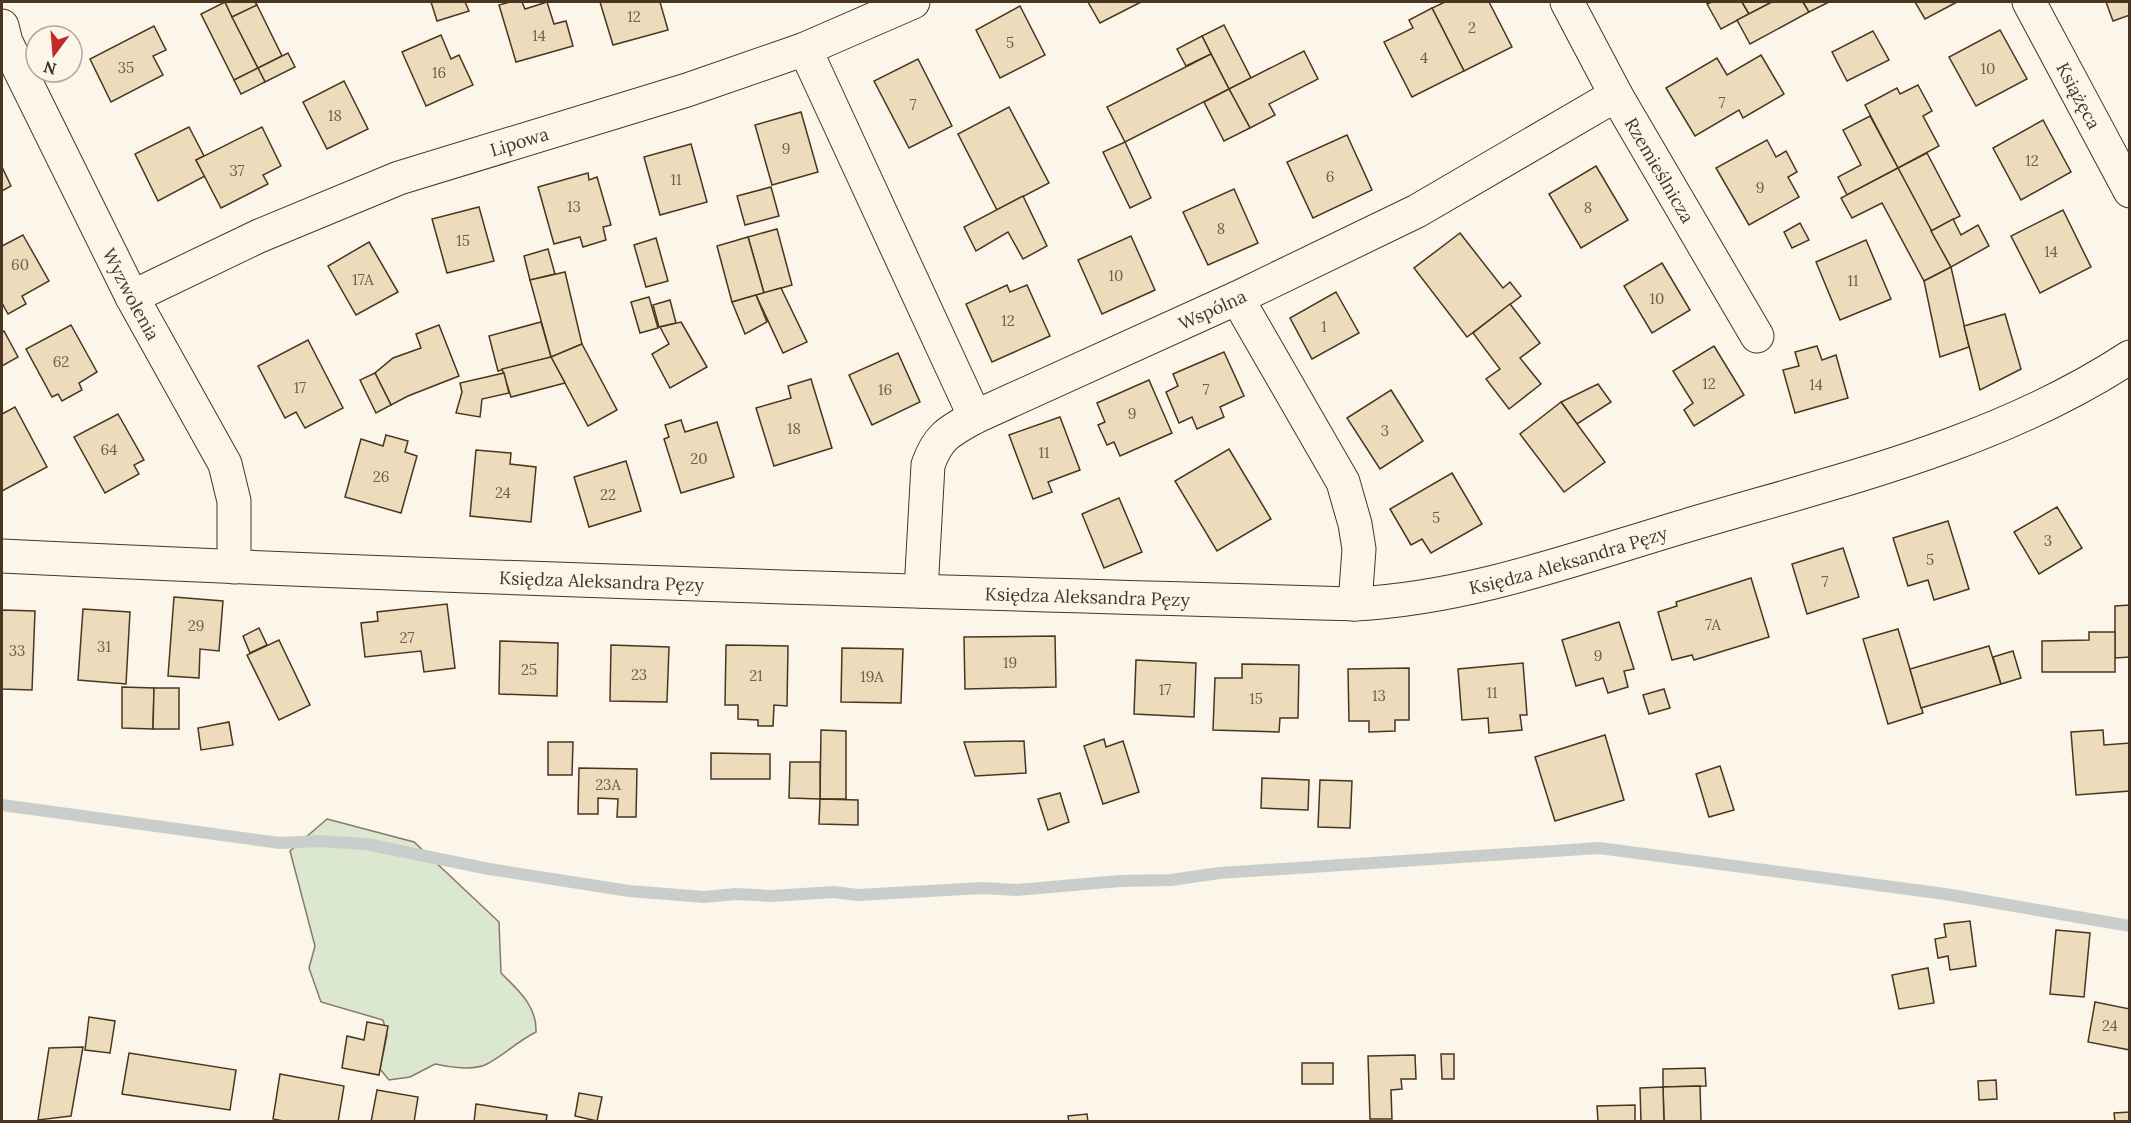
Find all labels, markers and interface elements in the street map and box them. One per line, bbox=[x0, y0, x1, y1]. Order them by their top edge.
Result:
house number: 12 bbox=[627, 7, 641, 26]
house number: 2 bbox=[1468, 18, 1476, 37]
north arrow bbox=[24, 24, 84, 84]
house number: 14 bbox=[532, 26, 546, 45]
house number: 5 bbox=[1006, 33, 1014, 52]
house number: 4 bbox=[1420, 48, 1428, 67]
text: N bbox=[41, 57, 59, 80]
house number: 35 bbox=[118, 58, 134, 77]
street label: Książęca bbox=[2052, 58, 2106, 133]
house number: 10 bbox=[1981, 59, 1995, 78]
house number: 16 bbox=[432, 63, 446, 82]
house number: 7 bbox=[1719, 93, 1726, 112]
house number: 7 bbox=[910, 95, 917, 114]
house number: 18 bbox=[328, 106, 342, 125]
street label: Rzemieślnicza bbox=[1620, 113, 1700, 227]
street label: Lipowa bbox=[487, 122, 551, 161]
house number: 9 bbox=[782, 139, 790, 158]
house number: 12 bbox=[2025, 151, 2039, 170]
house number: 37 bbox=[230, 161, 245, 180]
house number: 6 bbox=[1326, 167, 1334, 186]
house number: 11 bbox=[671, 170, 681, 189]
house number: 9 bbox=[1756, 178, 1764, 197]
house number: 13 bbox=[567, 197, 581, 216]
house number: 8 bbox=[1584, 198, 1592, 217]
house number: 8 bbox=[1217, 219, 1225, 238]
house number: 15 bbox=[456, 231, 470, 250]
house number: 14 bbox=[2044, 242, 2058, 261]
street label: Wyzwolenia bbox=[98, 244, 165, 344]
house number: 60 bbox=[11, 255, 29, 274]
house number: 10 bbox=[1109, 266, 1123, 285]
house number: 17A bbox=[352, 270, 374, 289]
house number: 11 bbox=[1848, 271, 1858, 290]
street label: Wspólna bbox=[1174, 284, 1250, 335]
house number: 10 bbox=[1650, 289, 1664, 308]
house number: 12 bbox=[1001, 311, 1015, 330]
house number: 1 bbox=[1321, 317, 1327, 336]
house number: 62 bbox=[53, 352, 69, 371]
house number: 12 bbox=[1702, 374, 1716, 393]
house number: 14 bbox=[1809, 375, 1823, 394]
house number: 17 bbox=[294, 378, 306, 397]
house number: 16 bbox=[878, 380, 892, 399]
house number: 7 bbox=[1203, 380, 1210, 399]
house number: 9 bbox=[1128, 404, 1136, 423]
house number: 18 bbox=[787, 419, 801, 438]
house number: 3 bbox=[1381, 421, 1389, 440]
house number: 64 bbox=[101, 440, 117, 459]
house number: 11 bbox=[1039, 443, 1049, 462]
house number: 20 bbox=[690, 449, 708, 468]
house number: 26 bbox=[373, 467, 389, 486]
house number: 24 bbox=[495, 483, 511, 502]
house number: 22 bbox=[600, 485, 616, 504]
house number: 5 bbox=[1432, 508, 1440, 527]
street label: Księdza Aleksandra Pęzy bbox=[1467, 520, 1670, 599]
house number: 3 bbox=[2044, 531, 2052, 550]
house number: 5 bbox=[1926, 550, 1934, 569]
street label: Księdza Aleksandra Pęzy bbox=[498, 566, 705, 596]
house number: 7 bbox=[1822, 572, 1829, 591]
street label: Księdza Aleksandra Pęzy bbox=[984, 582, 1191, 611]
house number: 7A bbox=[1705, 615, 1722, 634]
house number: 29 bbox=[188, 616, 204, 635]
house number: 27 bbox=[400, 628, 415, 647]
house number: 31 bbox=[97, 637, 111, 656]
house number: 33 bbox=[9, 641, 25, 660]
house number: 9 bbox=[1594, 646, 1602, 665]
house number: 19 bbox=[1003, 653, 1017, 672]
house number: 25 bbox=[521, 660, 537, 679]
house number: 23 bbox=[631, 665, 647, 684]
house number: 21 bbox=[749, 666, 763, 685]
house number: 19A bbox=[860, 667, 884, 686]
house number: 17 bbox=[1159, 680, 1171, 699]
house number: 11 bbox=[1487, 683, 1497, 702]
house number: 13 bbox=[1372, 686, 1386, 705]
house number: 15 bbox=[1249, 689, 1263, 708]
house number: 23A bbox=[595, 775, 621, 794]
house number: 24 bbox=[2102, 1016, 2118, 1035]

